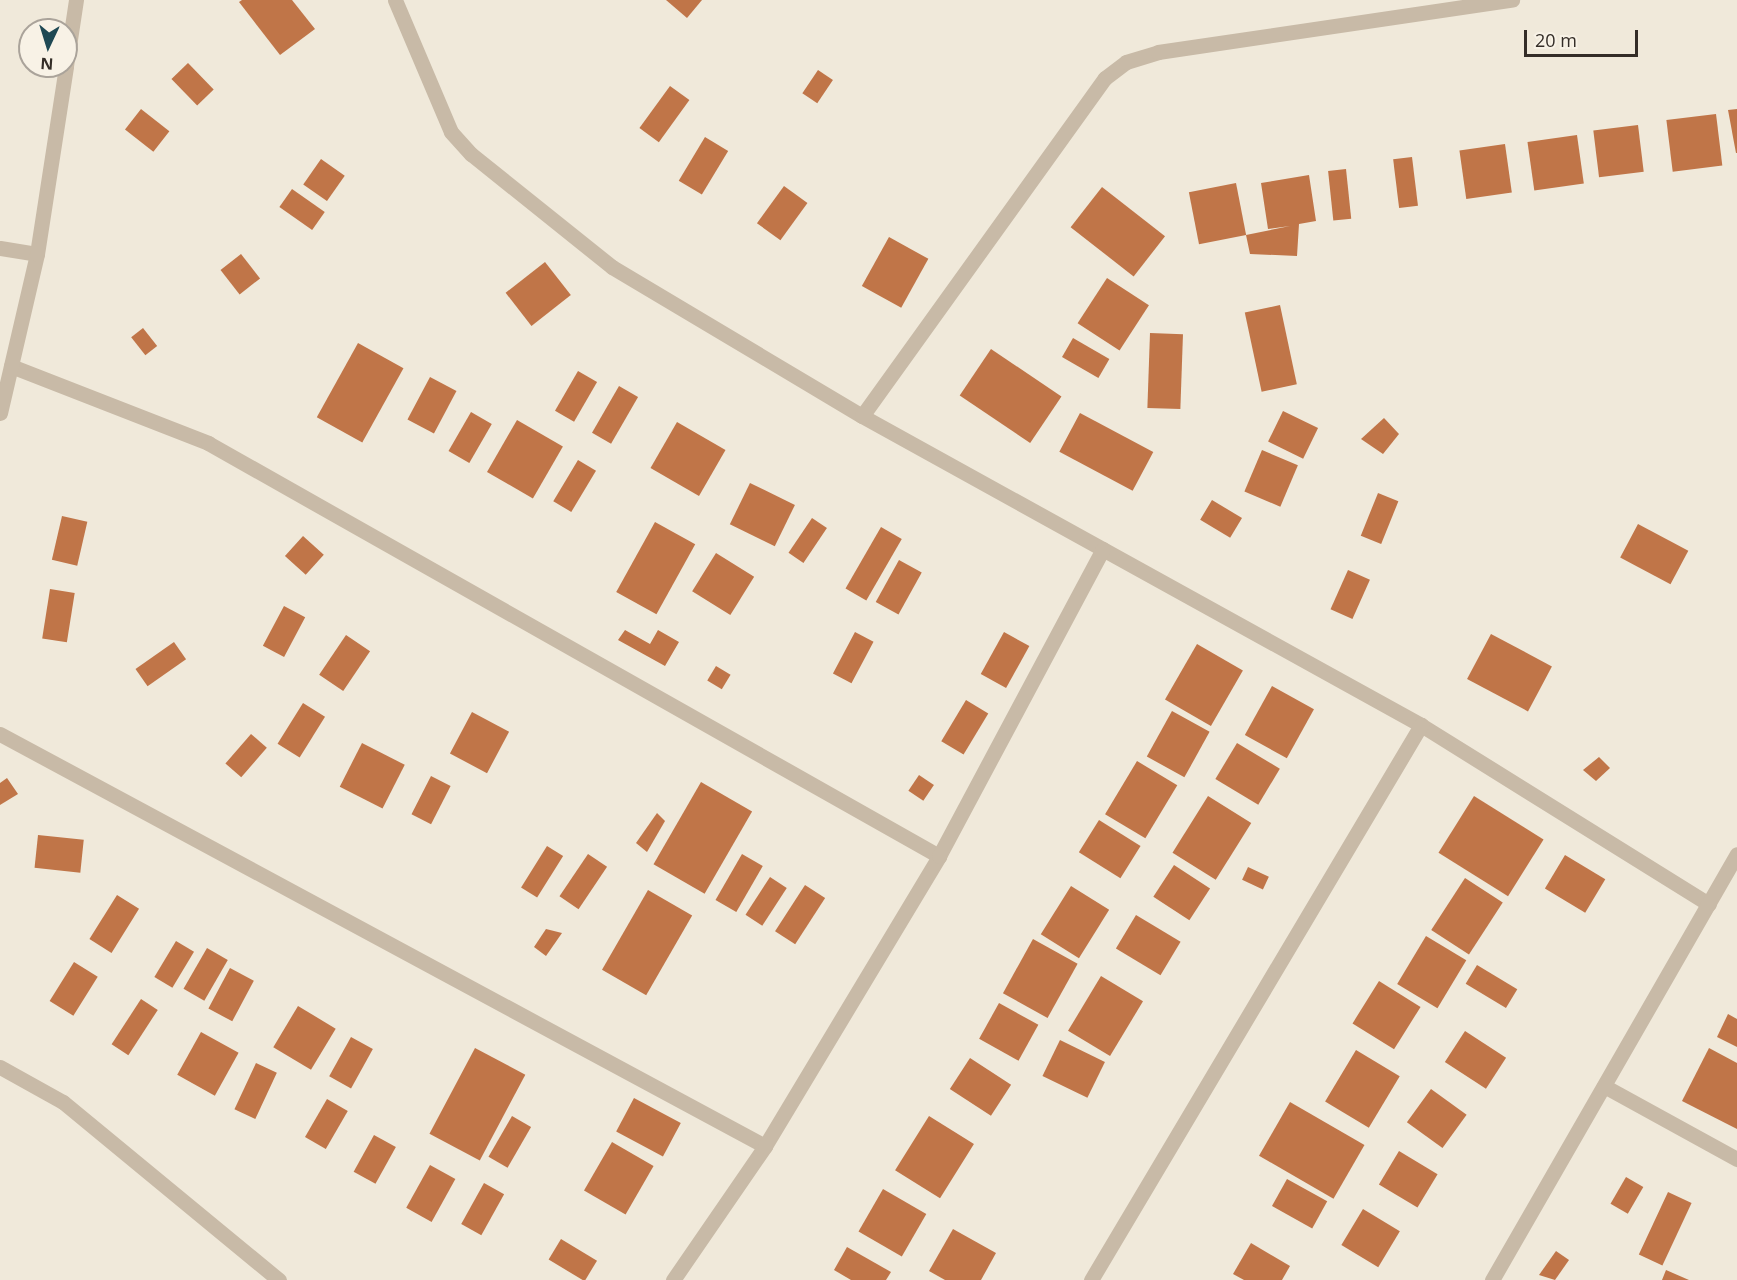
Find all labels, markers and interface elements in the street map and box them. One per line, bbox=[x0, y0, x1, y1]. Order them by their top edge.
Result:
north arrow bbox=[18, 18, 78, 78]
scale bar bbox=[1527, 18, 1641, 56]
text: 20 m bbox=[1535, 28, 1577, 52]
text: N bbox=[40, 53, 54, 75]

